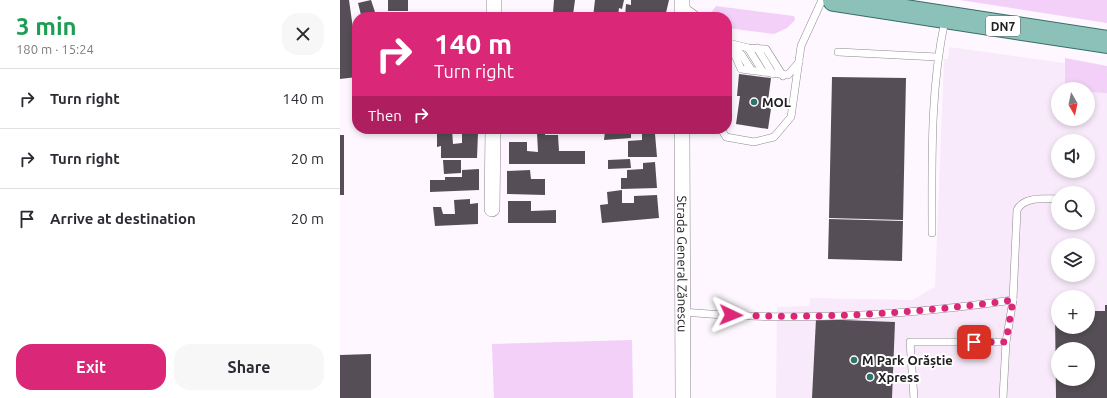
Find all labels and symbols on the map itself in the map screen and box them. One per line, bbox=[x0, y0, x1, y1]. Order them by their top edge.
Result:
road number: DN7 bbox=[986, 16, 1020, 36]
north arrow bbox=[1051, 82, 1095, 126]
place label: MOL bbox=[762, 95, 791, 109]
marker: MOL bbox=[749, 97, 759, 107]
street label: Strada General Zănescu bbox=[675, 195, 690, 333]
position arrow bbox=[710, 294, 752, 336]
pin bbox=[957, 325, 991, 359]
place label: M Park Orăștie bbox=[862, 353, 953, 368]
marker: M Park Orăștie bbox=[849, 355, 859, 365]
place label: Xpress bbox=[878, 370, 919, 384]
marker: Xpress bbox=[865, 372, 875, 382]

